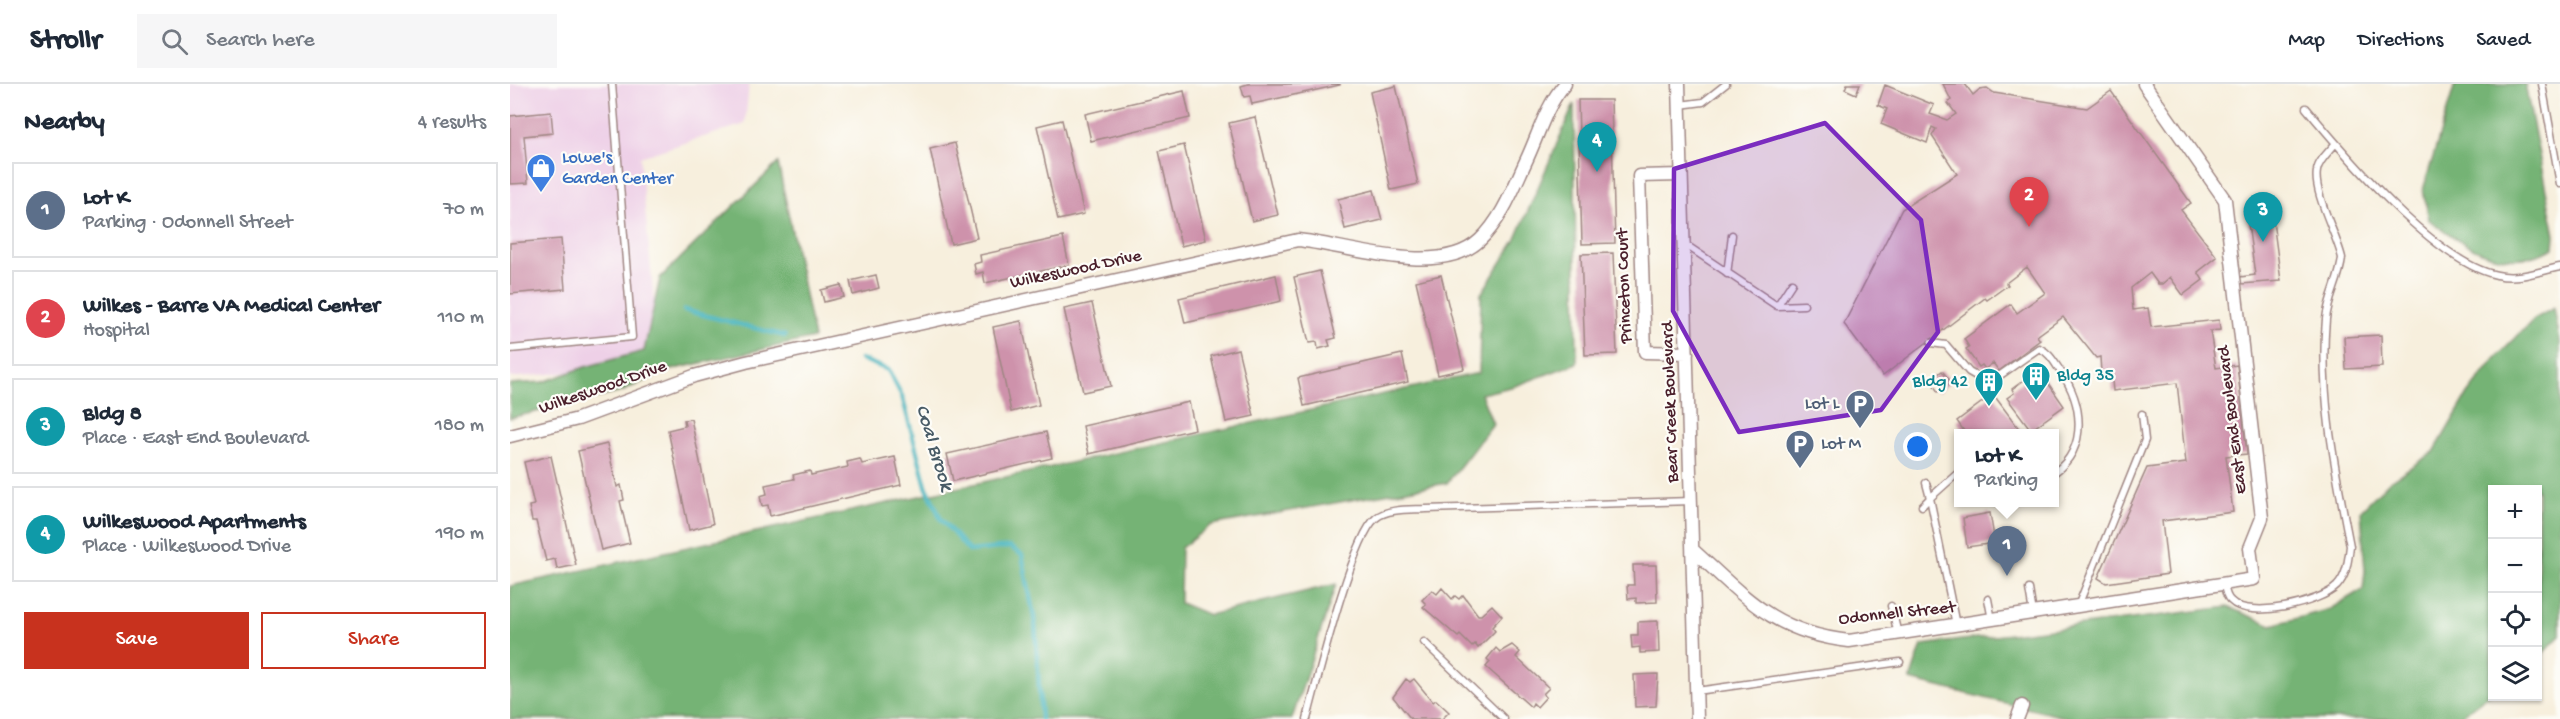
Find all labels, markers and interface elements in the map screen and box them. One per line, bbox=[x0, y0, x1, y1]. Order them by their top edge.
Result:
search box bbox=[137, 14, 557, 68]
text: Strollr bbox=[30, 25, 101, 58]
icon: search bbox=[158, 25, 191, 58]
text: Search here bbox=[206, 28, 315, 54]
text: Map bbox=[2288, 29, 2325, 54]
text: Directions bbox=[2358, 29, 2443, 54]
text: Saved bbox=[2476, 29, 2530, 54]
text: Nearby bbox=[24, 108, 105, 139]
text: 4 results bbox=[418, 112, 486, 135]
pin: 4 bbox=[1578, 122, 1616, 172]
place label: Lowe's Garden Center bbox=[562, 148, 675, 190]
shop icon: Lowe's Garden Center bbox=[525, 152, 557, 194]
pin: 2 bbox=[2010, 178, 2048, 227]
text: Lot K bbox=[83, 186, 129, 212]
pin: 3 bbox=[2244, 192, 2282, 242]
text: 1 bbox=[41, 199, 50, 222]
text: 70 m bbox=[443, 199, 484, 222]
text: Parking · Odonnell Street bbox=[83, 212, 292, 235]
street label: Princeton Court bbox=[1612, 227, 1638, 345]
street label: Wilkeswood Drive bbox=[1008, 246, 1144, 294]
text: Wilkes - Barre VA Medical Center bbox=[83, 294, 380, 320]
text: 2 bbox=[41, 307, 50, 330]
text: 110 m bbox=[438, 307, 484, 330]
text: Hospital bbox=[83, 320, 150, 343]
street label: Bear Creek Boulevard bbox=[1658, 320, 1684, 484]
street label: East End Boulevard bbox=[2213, 343, 2253, 495]
street label: Wilkeswood Drive bbox=[536, 356, 670, 420]
building icon: Bldg 35 bbox=[2020, 360, 2052, 402]
building icon: Bldg 42 bbox=[1973, 366, 2005, 408]
place label: Bldg 35 bbox=[2056, 366, 2114, 387]
place label: Bldg 42 bbox=[1911, 372, 1968, 393]
parking icon: Lot L bbox=[1844, 388, 1876, 430]
place label: Lot L bbox=[1805, 394, 1840, 415]
text: Bldg 8 bbox=[83, 402, 142, 428]
water label: Coal Brook bbox=[909, 402, 958, 496]
text: 3 bbox=[40, 415, 51, 438]
text: 180 m bbox=[435, 415, 484, 438]
text: Place · East End Boulevard bbox=[83, 428, 308, 451]
parking icon: Lot M bbox=[1784, 428, 1816, 470]
popup bbox=[1954, 429, 2059, 507]
your location bbox=[1903, 432, 1932, 461]
place label: Lot M bbox=[1821, 434, 1862, 455]
text: Lot K bbox=[1975, 444, 2021, 470]
text: Parking bbox=[1975, 470, 2038, 493]
map controls bbox=[2488, 485, 2542, 701]
button: + bbox=[2488, 485, 2542, 539]
text: Wilkeswood Apartments bbox=[83, 510, 306, 536]
text: 4 bbox=[41, 523, 50, 546]
text: 190 m bbox=[436, 523, 484, 546]
pin: 1 bbox=[1988, 526, 2026, 576]
text: Place · Wilkeswood Drive bbox=[83, 536, 291, 559]
button: − bbox=[2488, 539, 2542, 593]
button: locate bbox=[2488, 593, 2542, 647]
street label: Odonnell Street bbox=[1838, 597, 1958, 631]
button: Save bbox=[24, 612, 249, 669]
button: Share bbox=[261, 612, 486, 669]
button: layers bbox=[2488, 647, 2542, 701]

